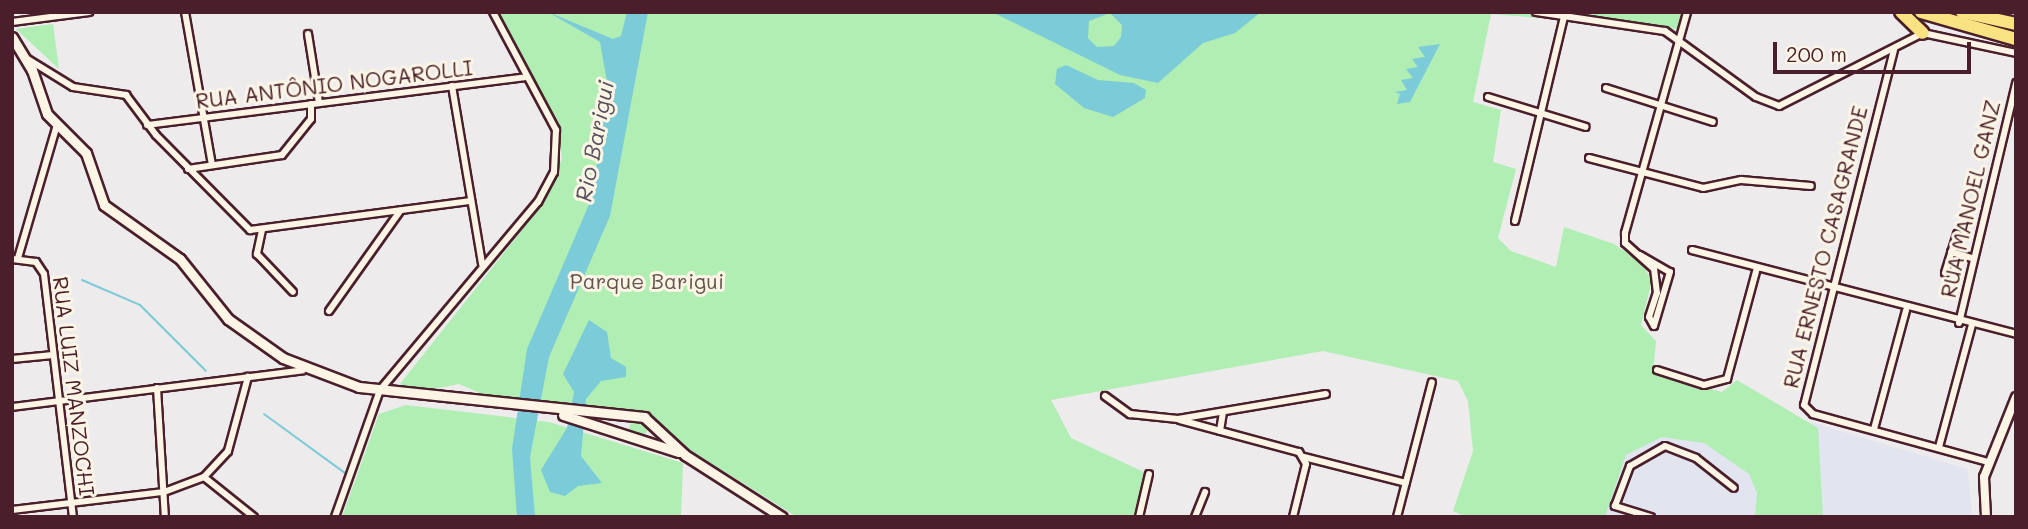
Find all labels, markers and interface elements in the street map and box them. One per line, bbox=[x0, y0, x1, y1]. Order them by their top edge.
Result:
scale bar bbox=[1776, 28, 1974, 72]
text: 200 m bbox=[1786, 40, 1847, 67]
street label: RUA ANTÔNIO NOGAROLLI bbox=[194, 55, 474, 113]
water label: Rio Barigui bbox=[569, 78, 619, 204]
street label: RUA MANOEL GANZ bbox=[1935, 98, 2005, 300]
street label: RUA ERNESTO CASAGRANDE bbox=[1778, 103, 1872, 391]
park label: Parque Barigui bbox=[570, 268, 724, 294]
street label: RUA LUIZ MANZOCHI bbox=[48, 275, 100, 497]

